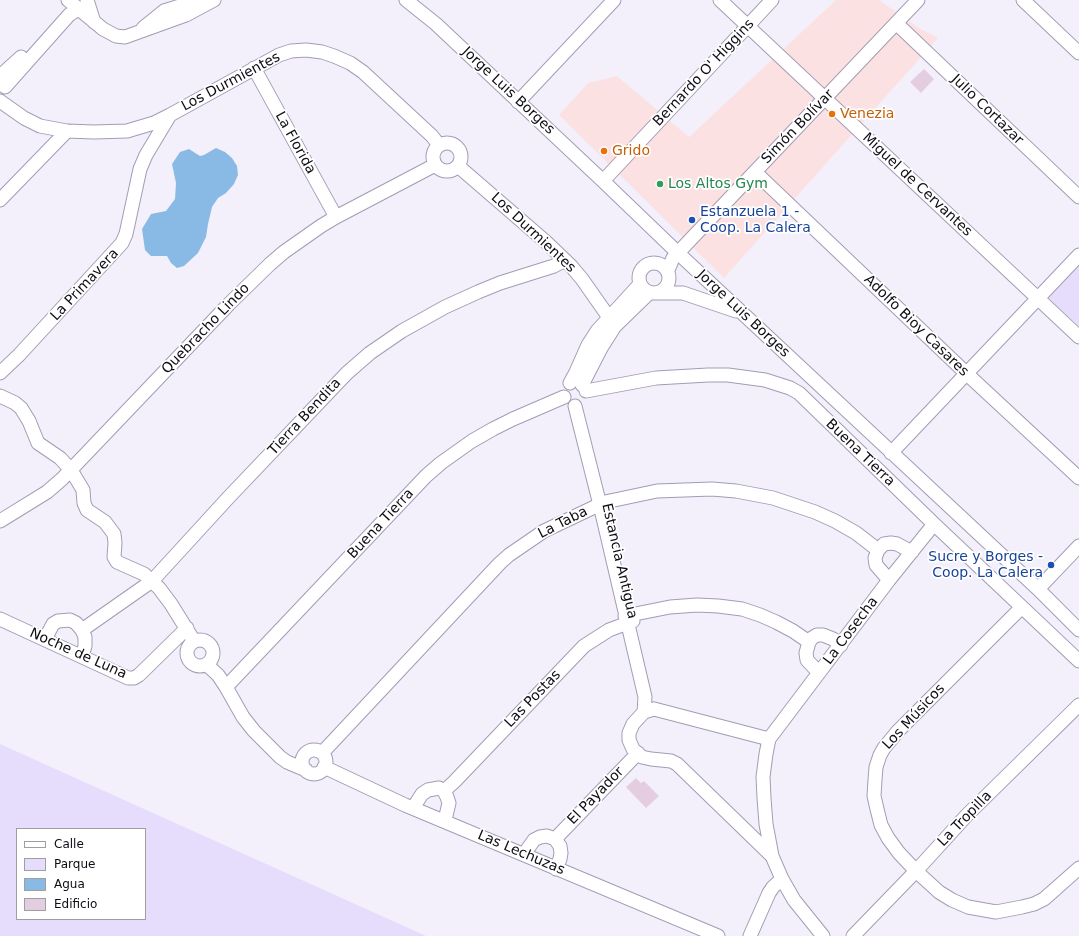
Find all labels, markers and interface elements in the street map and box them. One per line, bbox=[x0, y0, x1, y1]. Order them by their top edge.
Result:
street label: Bernardo O' Higgins bbox=[650, 16, 758, 130]
street label: Jorge Luis Borges bbox=[458, 44, 558, 138]
street label: Los Durmientes bbox=[179, 49, 283, 115]
street label: Julio Cortazar bbox=[947, 71, 1027, 149]
street label: Simón Bolívar bbox=[758, 86, 838, 168]
place label: Venezia bbox=[840, 106, 894, 122]
street label: La Florida bbox=[271, 109, 319, 177]
marker: Venezia bbox=[827, 109, 837, 119]
street label: Miguel de Cervantes bbox=[859, 130, 975, 240]
place label: Grido bbox=[612, 143, 650, 159]
marker: Grido bbox=[599, 146, 609, 156]
place label: Los Altos Gym bbox=[668, 176, 768, 192]
marker: Los Altos Gym bbox=[655, 179, 665, 189]
street label: Los Durmientes bbox=[487, 190, 579, 276]
place label: Estanzuela 1 - Coop. La Calera bbox=[700, 204, 811, 236]
marker: Estanzuela 1 - Coop. La Calera bbox=[687, 215, 697, 225]
street label: La Primavera bbox=[47, 246, 123, 324]
street label: Jorge Luis Borges bbox=[693, 267, 793, 361]
street label: Adolfo Bioy Casares bbox=[860, 272, 972, 380]
street label: Quebracho Lindo bbox=[159, 280, 253, 378]
street label: Tierra Bendita bbox=[265, 375, 345, 459]
street label: Buena Tierra bbox=[822, 416, 898, 490]
street label: Buena Tierra bbox=[344, 486, 418, 562]
street label: Estancia Antigua bbox=[598, 502, 640, 620]
street label: La Taba bbox=[536, 503, 590, 543]
place label: Sucre y Borges - Coop. La Calera bbox=[928, 549, 1043, 582]
marker: Sucre y Borges - Coop. La Calera bbox=[1046, 560, 1056, 570]
street label: La Cosecha bbox=[820, 594, 882, 668]
street label: Noche de Luna bbox=[27, 625, 129, 683]
street label: Las Postas bbox=[502, 667, 564, 731]
street label: Los Músicos bbox=[879, 681, 949, 753]
street label: El Payador bbox=[564, 764, 628, 828]
street label: La Tropilla bbox=[934, 788, 996, 850]
street label: Las Lechuzas bbox=[475, 827, 567, 879]
legend bbox=[16, 828, 146, 920]
text: Calle bbox=[54, 837, 84, 851]
text: Parque bbox=[54, 857, 95, 871]
text: Agua bbox=[54, 877, 85, 891]
text: Edificio bbox=[54, 897, 97, 911]

